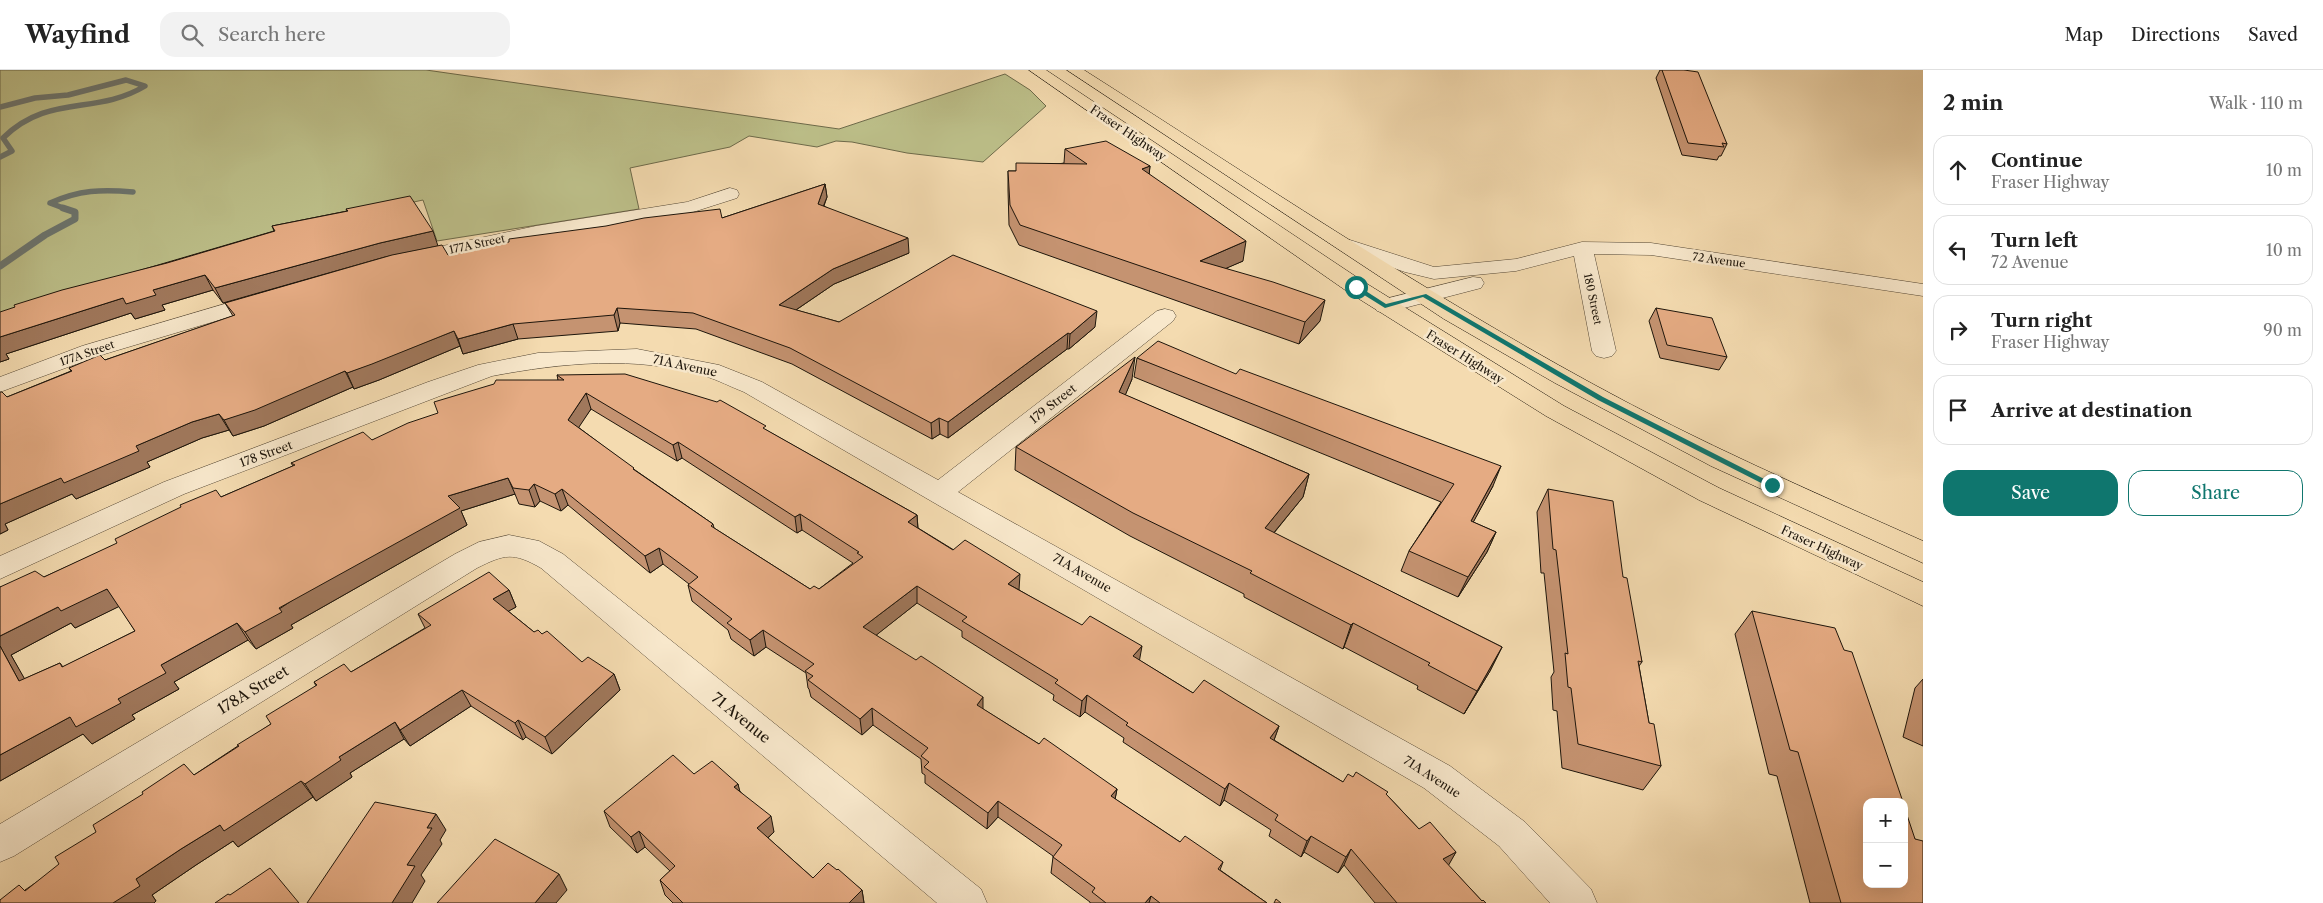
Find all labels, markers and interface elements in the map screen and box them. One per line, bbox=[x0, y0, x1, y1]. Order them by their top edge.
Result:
search box bbox=[160, 12, 510, 57]
text: Wayfind bbox=[25, 20, 130, 49]
icon: search bbox=[178, 21, 206, 49]
text: Search here bbox=[218, 23, 326, 46]
text: Map bbox=[2064, 24, 2103, 46]
text: Directions bbox=[2131, 24, 2220, 46]
text: Saved bbox=[2248, 24, 2298, 46]
text: 2 min bbox=[1943, 90, 2003, 115]
text: Walk · 110 m bbox=[2209, 93, 2303, 113]
street label: Fraser Highway bbox=[1087, 102, 1170, 164]
text: Continue bbox=[1991, 149, 2083, 172]
icon: ahead bbox=[1944, 156, 1972, 184]
text: 10 m bbox=[2266, 160, 2302, 180]
text: Fraser Highway bbox=[1991, 172, 2109, 192]
text: Turn left bbox=[1991, 229, 2078, 252]
street label: 177A Street bbox=[448, 231, 506, 257]
icon: left bbox=[1944, 236, 1972, 264]
text: 10 m bbox=[2266, 240, 2302, 260]
street label: 72 Avenue bbox=[1692, 249, 1746, 271]
text: 72 Avenue bbox=[1991, 252, 2069, 272]
street label: 180 Street bbox=[1581, 272, 1605, 326]
route start bbox=[1345, 276, 1368, 299]
text: Turn right bbox=[1991, 309, 2092, 332]
icon: right bbox=[1944, 316, 1972, 344]
text: 90 m bbox=[2263, 320, 2302, 340]
street label: Fraser Highway bbox=[1424, 327, 1507, 387]
text: Fraser Highway bbox=[1991, 332, 2109, 352]
street label: 177A Street bbox=[58, 337, 116, 369]
street label: 71A Avenue bbox=[652, 351, 719, 380]
street label: 179 Street bbox=[1026, 380, 1080, 427]
icon: arrive bbox=[1944, 396, 1972, 424]
text: Arrive at destination bbox=[1991, 399, 2192, 422]
street label: 178 Street bbox=[237, 437, 295, 470]
button: Save bbox=[1943, 470, 2118, 516]
button: Share bbox=[2128, 470, 2303, 516]
route end bbox=[1761, 474, 1784, 497]
street label: Fraser Highway bbox=[1779, 522, 1866, 573]
street label: 71A Avenue bbox=[1050, 550, 1115, 596]
street label: 178A Street bbox=[214, 661, 292, 718]
street label: 71 Avenue bbox=[708, 688, 775, 747]
street label: 71A Avenue bbox=[1401, 753, 1464, 801]
map controls bbox=[1863, 798, 1908, 888]
button: + bbox=[1863, 798, 1908, 843]
button: − bbox=[1863, 843, 1908, 888]

